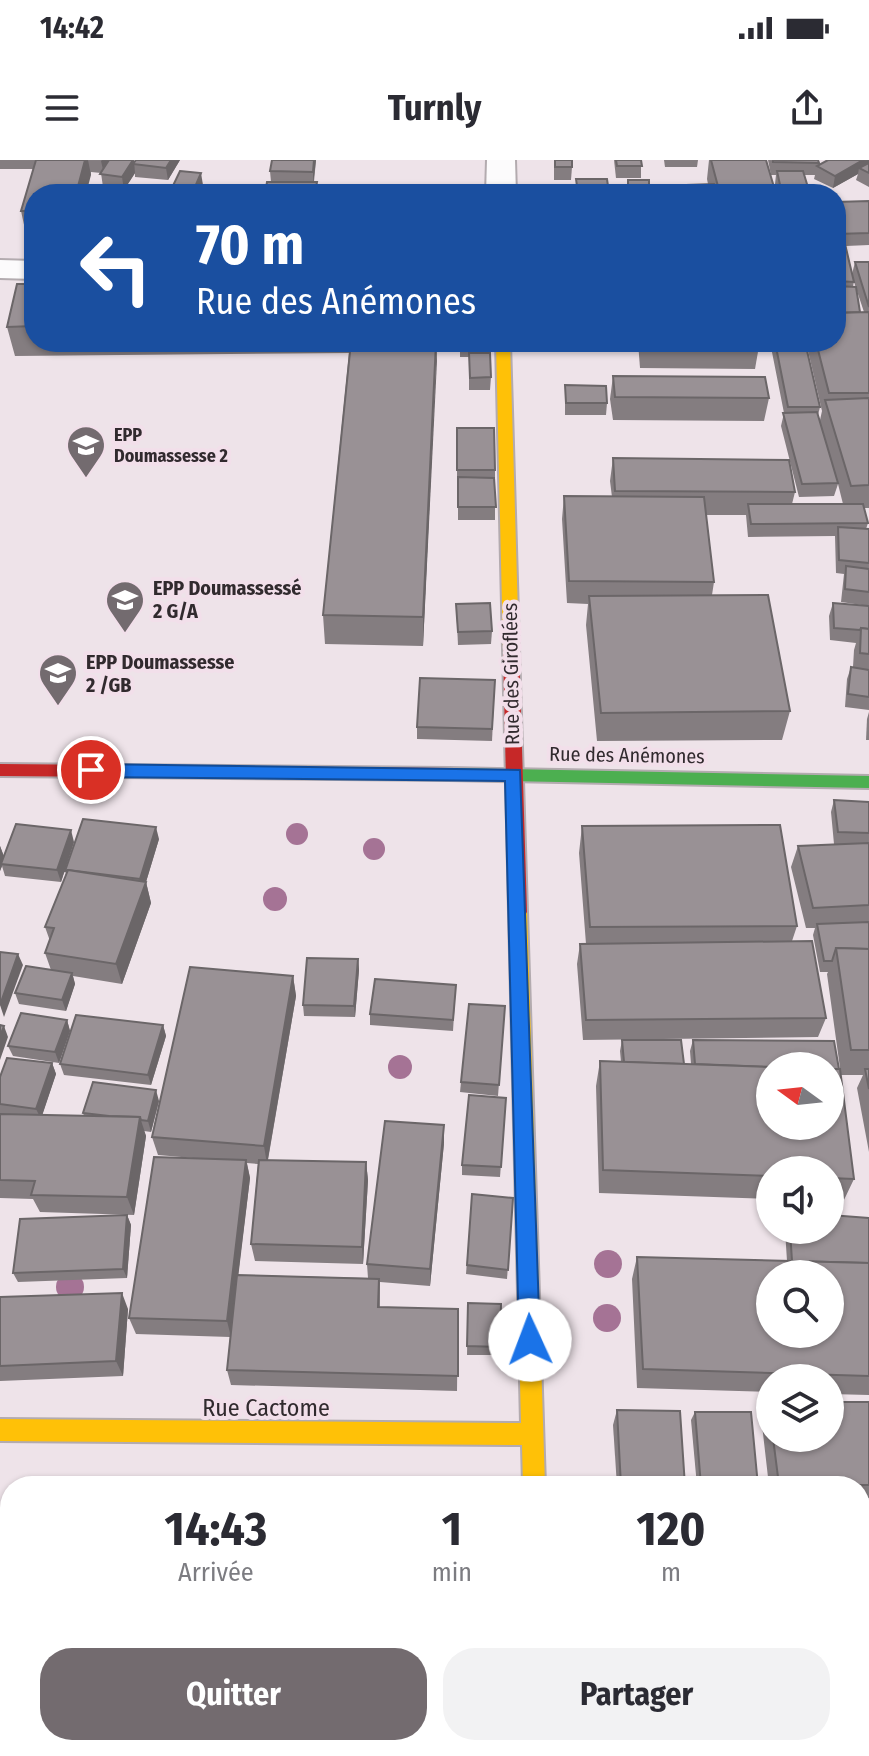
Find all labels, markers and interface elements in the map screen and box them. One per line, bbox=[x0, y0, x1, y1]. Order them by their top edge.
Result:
text: 14:42 bbox=[40, 10, 104, 46]
icon: menu bbox=[40, 86, 84, 130]
text: Turnly bbox=[388, 86, 481, 130]
icon: share bbox=[785, 86, 829, 130]
text: 70 m bbox=[196, 212, 304, 279]
icon: left bbox=[64, 216, 168, 320]
text: Rue des Anémones bbox=[196, 280, 476, 324]
school or university icon: EPP Doumassesse 2 bbox=[65, 424, 107, 479]
place label: EPP Doumassesse 2 bbox=[114, 424, 228, 467]
place label: EPP Doumassessé 2 G/A bbox=[152, 576, 302, 623]
school or university icon: EPP Doumassessé 2 G/A bbox=[104, 579, 146, 634]
street label: Rue des Giroflées bbox=[498, 603, 524, 745]
place label: EPP Doumassesse 2 /GB bbox=[85, 650, 235, 697]
school or university icon: EPP Doumassesse 2 /GB bbox=[37, 652, 79, 707]
pin bbox=[57, 736, 125, 804]
street label: Rue des Anémones bbox=[549, 742, 705, 768]
icon: arrive bbox=[69, 748, 113, 792]
north arrow bbox=[756, 1052, 844, 1140]
map controls bbox=[756, 1052, 844, 1452]
button: sound bbox=[756, 1156, 844, 1244]
button: search bbox=[756, 1260, 844, 1348]
position arrow bbox=[488, 1298, 572, 1382]
button: layers bbox=[756, 1364, 844, 1452]
street label: Rue Cactome bbox=[202, 1394, 330, 1422]
text: 14:43 bbox=[165, 1500, 267, 1558]
text: 1 bbox=[442, 1500, 462, 1558]
text: 120 bbox=[637, 1500, 705, 1558]
text: Arrivée bbox=[178, 1557, 254, 1588]
text: min bbox=[432, 1557, 472, 1588]
text: m bbox=[661, 1557, 681, 1588]
button: Quitter bbox=[40, 1648, 427, 1740]
button: Partager bbox=[443, 1648, 830, 1740]

